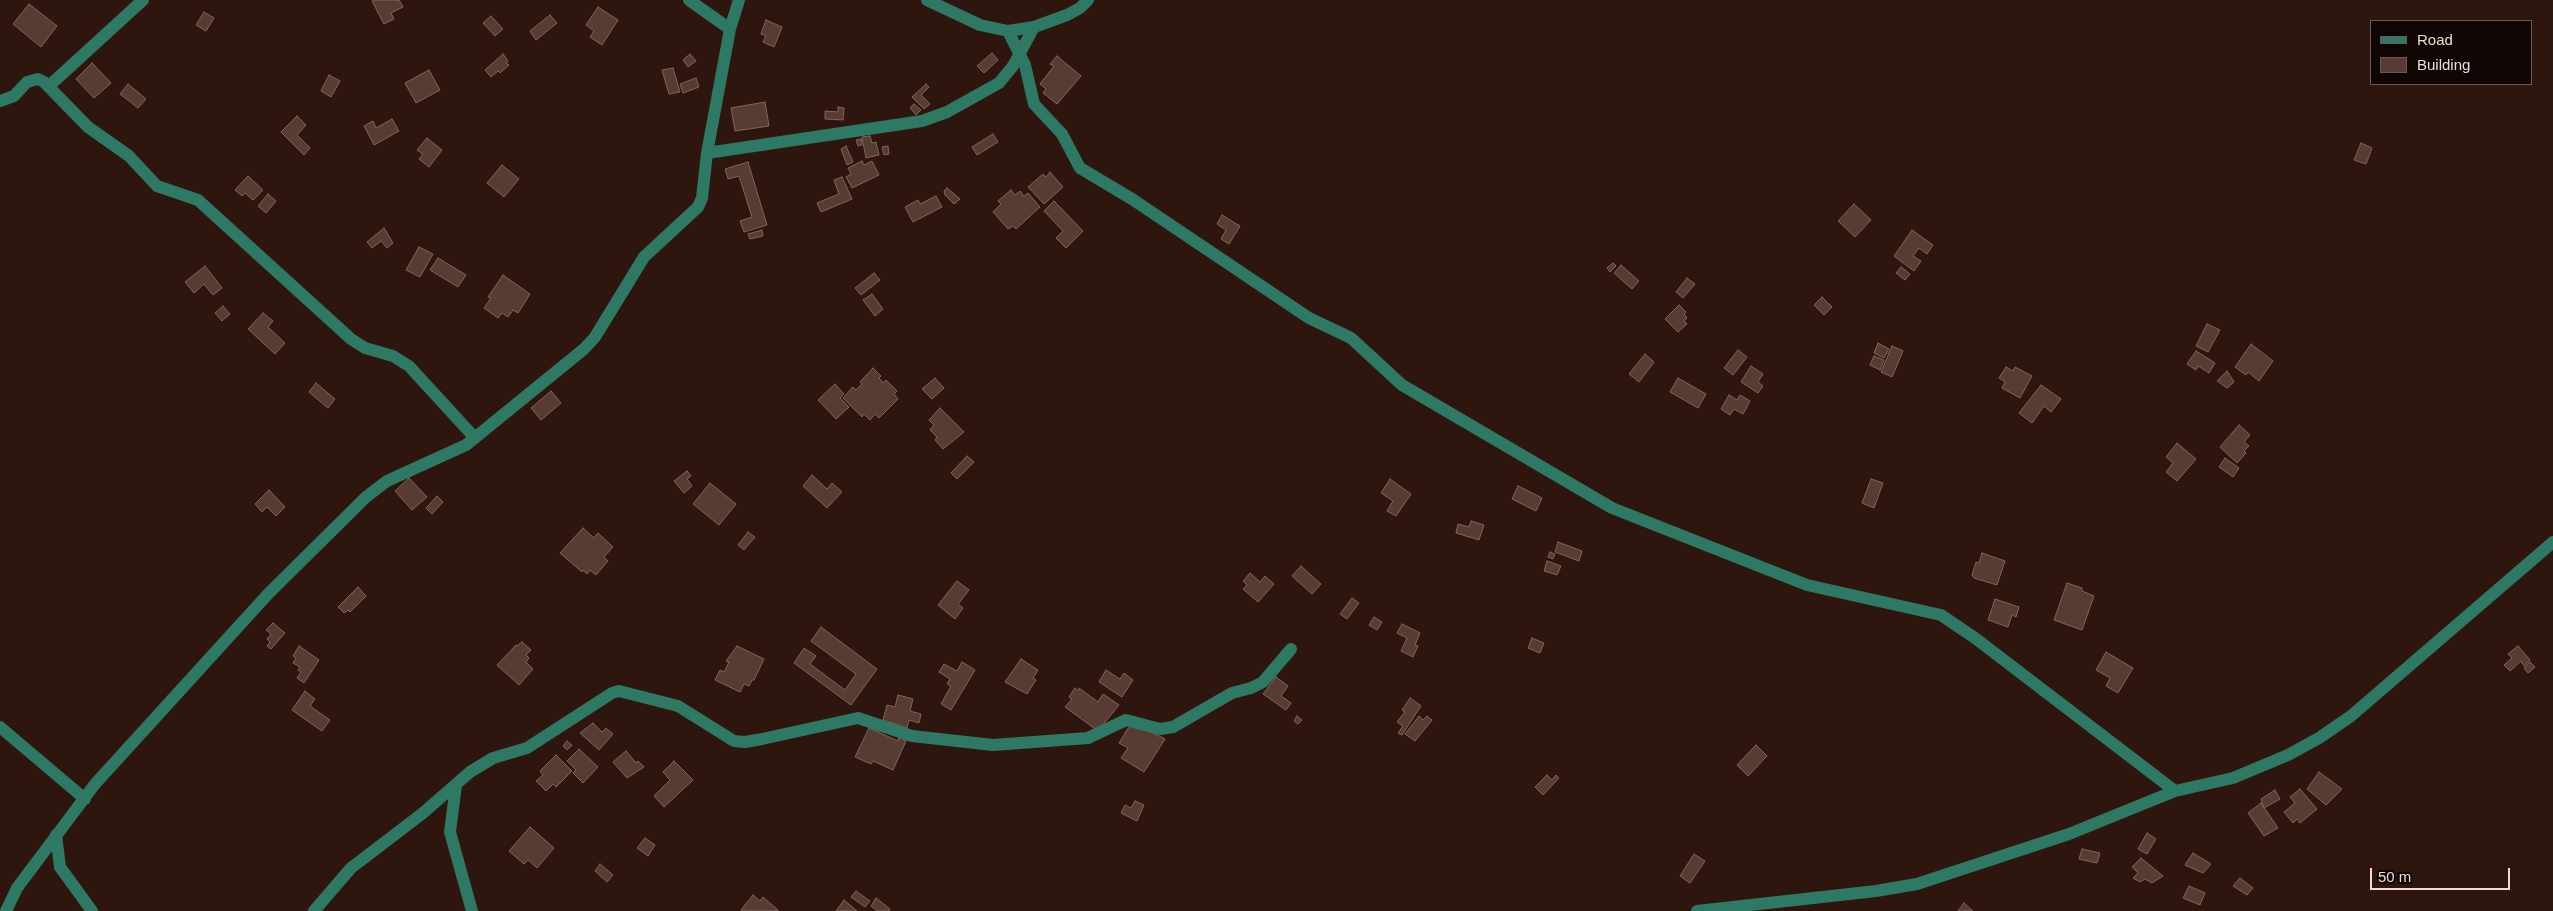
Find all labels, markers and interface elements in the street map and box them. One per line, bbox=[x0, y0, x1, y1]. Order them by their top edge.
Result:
legend bbox=[2370, 20, 2533, 85]
text: Road bbox=[2417, 31, 2453, 48]
text: Building bbox=[2417, 56, 2470, 73]
scale bar bbox=[2373, 858, 2513, 890]
text: 50 m bbox=[2378, 868, 2411, 885]

